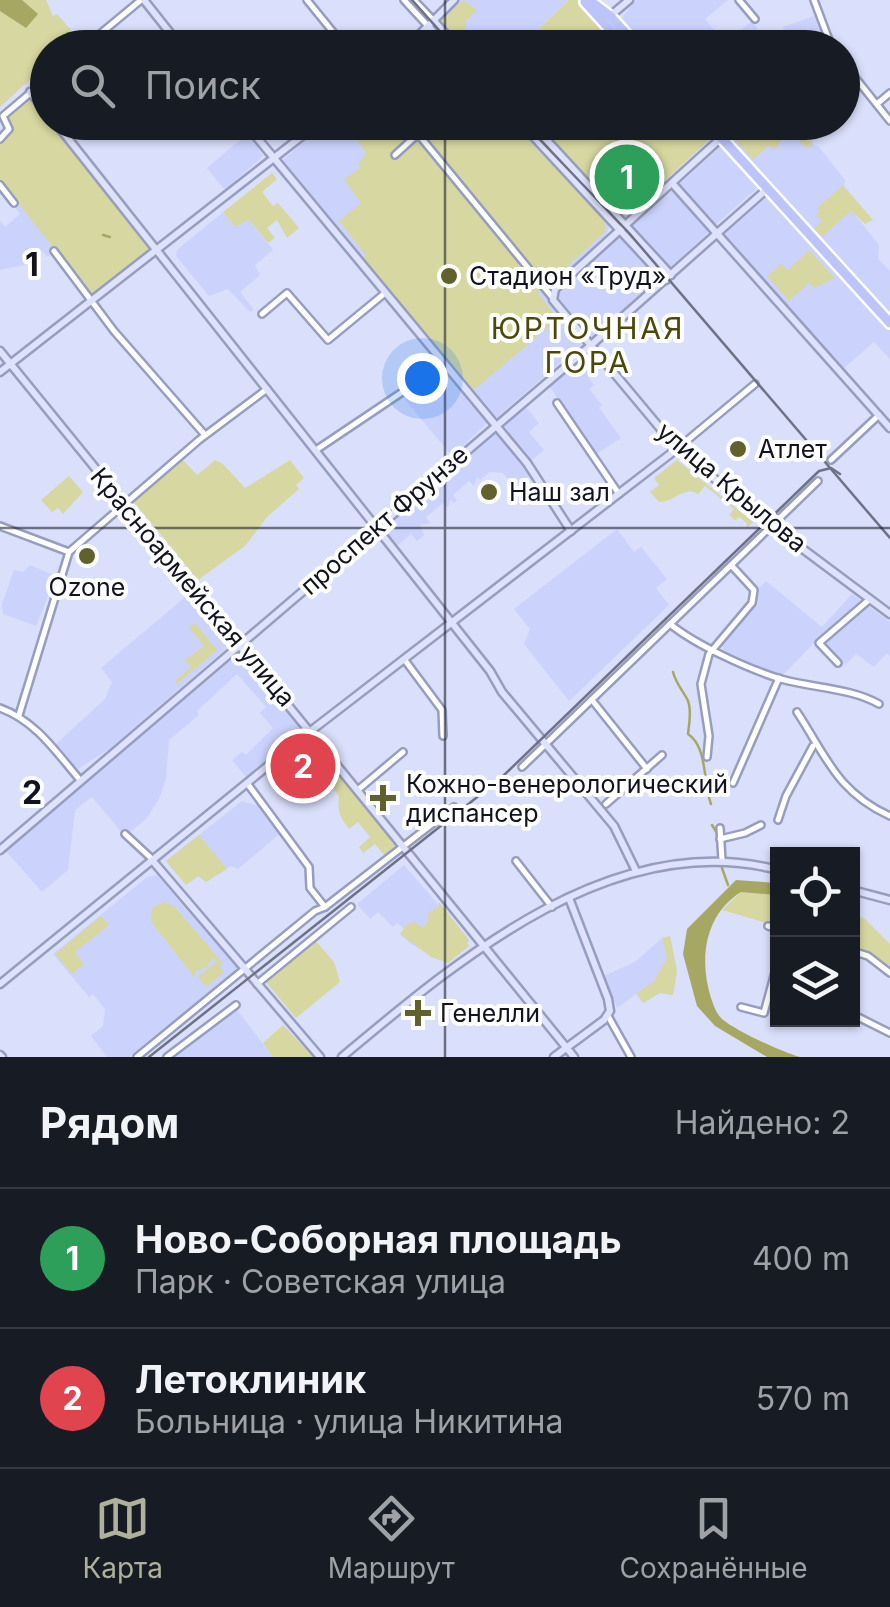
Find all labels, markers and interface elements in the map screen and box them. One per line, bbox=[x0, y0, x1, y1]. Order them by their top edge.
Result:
search box bbox=[30, 30, 860, 140]
icon: search bbox=[65, 58, 120, 113]
text: Поиск bbox=[145, 62, 261, 108]
pin: 1 bbox=[594, 140, 660, 214]
text: 1 bbox=[25, 245, 39, 284]
place label: Стадион «Труд» bbox=[469, 261, 666, 291]
marker: Стадион «Труд» bbox=[438, 265, 460, 287]
district label: ЮРТОЧНАЯ ГОРА bbox=[491, 310, 685, 380]
your location bbox=[397, 353, 448, 404]
street label: улица Крылова bbox=[651, 416, 813, 558]
place label: Атлет bbox=[758, 434, 827, 464]
marker: Атлет bbox=[727, 438, 749, 460]
street label: проспект Фрунзе bbox=[294, 439, 474, 601]
street label: Красноармейская улица bbox=[84, 462, 302, 712]
place label: Наш зал bbox=[509, 477, 610, 507]
marker: Наш зал bbox=[478, 481, 500, 503]
marker: Ozone bbox=[76, 545, 98, 567]
place label: Ozone bbox=[49, 572, 125, 602]
pin: 2 bbox=[270, 728, 336, 804]
place label: Кожно-венерологический диспансер bbox=[406, 769, 728, 828]
text: 2 bbox=[22, 773, 42, 812]
marker: Кожно-венерологический диспансер bbox=[370, 785, 396, 811]
map controls bbox=[770, 847, 860, 1027]
button: locate bbox=[770, 847, 860, 937]
button: layers bbox=[770, 937, 860, 1027]
place label: Генелли bbox=[440, 998, 540, 1028]
marker: Генелли bbox=[405, 1000, 431, 1026]
text: Рядом bbox=[40, 1097, 179, 1148]
text: Найдено: 2 bbox=[675, 1103, 850, 1142]
text: Ново-Соборная площадь bbox=[135, 1216, 622, 1262]
text: 1 bbox=[66, 1239, 79, 1278]
text: 400 m bbox=[752, 1239, 850, 1278]
text: Парк · Советская улица bbox=[135, 1262, 506, 1301]
text: Летоклиник bbox=[135, 1356, 366, 1402]
text: 2 bbox=[62, 1379, 83, 1418]
text: 570 m bbox=[756, 1379, 850, 1418]
text: Больница · улица Никитина bbox=[135, 1402, 563, 1441]
tab: Карта bbox=[82, 1491, 163, 1585]
tab: Маршрут bbox=[328, 1491, 455, 1585]
tab: Сохранённые bbox=[620, 1491, 808, 1585]

